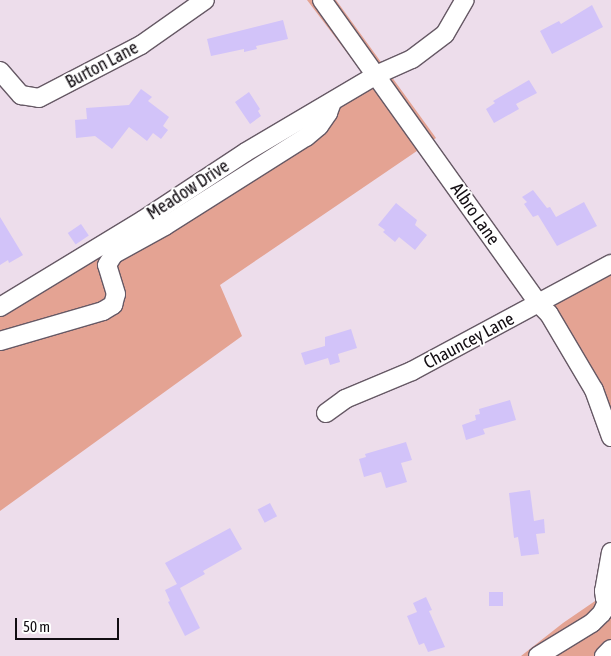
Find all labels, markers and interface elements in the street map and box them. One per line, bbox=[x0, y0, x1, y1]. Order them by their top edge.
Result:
street label: Burton Lane bbox=[62, 37, 142, 93]
street label: Meadow Drive bbox=[143, 155, 233, 225]
street label: Albro Lane bbox=[446, 179, 504, 249]
street label: Chauncey Lane bbox=[420, 308, 518, 374]
scale bar bbox=[18, 608, 121, 640]
text: 50 m bbox=[23, 618, 50, 635]

